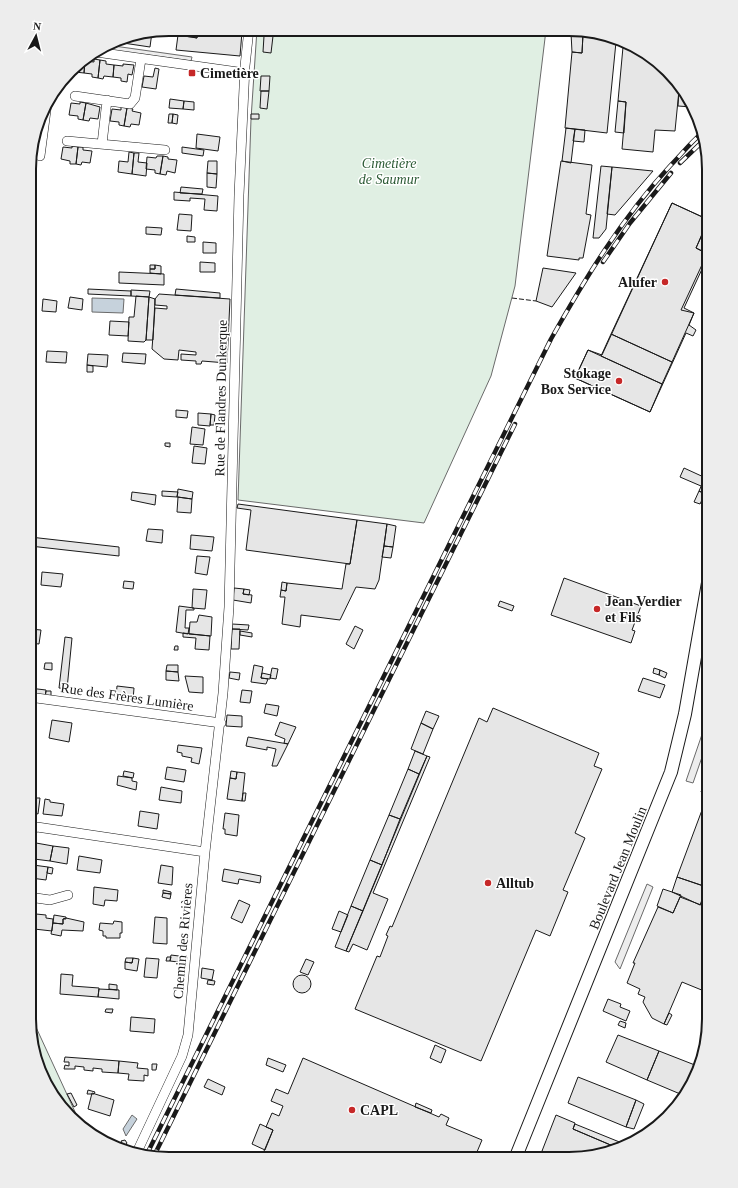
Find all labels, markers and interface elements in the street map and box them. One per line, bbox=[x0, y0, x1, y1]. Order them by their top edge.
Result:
north arrow bbox=[16, 16, 56, 56]
text: N bbox=[33, 20, 42, 33]
place label: Cimetière bbox=[200, 66, 259, 81]
marker: Cimetière bbox=[187, 68, 197, 78]
park label: Cimetière de Saumur bbox=[359, 156, 420, 187]
place label: Alufer bbox=[618, 275, 657, 290]
marker: Alufer bbox=[660, 277, 670, 287]
street label: Rue de Flandres Dunkerque bbox=[212, 320, 230, 476]
place label: Stokage Box Service bbox=[541, 366, 611, 397]
marker: Stokage Box Service bbox=[614, 376, 624, 386]
place label: Jean Verdier et Fils bbox=[605, 594, 682, 625]
marker: Jean Verdier et Fils bbox=[592, 604, 602, 614]
street label: Rue des Frères Lumière bbox=[60, 680, 194, 714]
street label: Boulevard Jean Moulin bbox=[586, 804, 650, 932]
place label: Alltub bbox=[496, 876, 534, 891]
marker: Alltub bbox=[483, 878, 493, 888]
street label: Chemin des Rivières bbox=[170, 882, 196, 1000]
place label: CAPL bbox=[360, 1103, 398, 1118]
marker: CAPL bbox=[347, 1105, 357, 1115]

